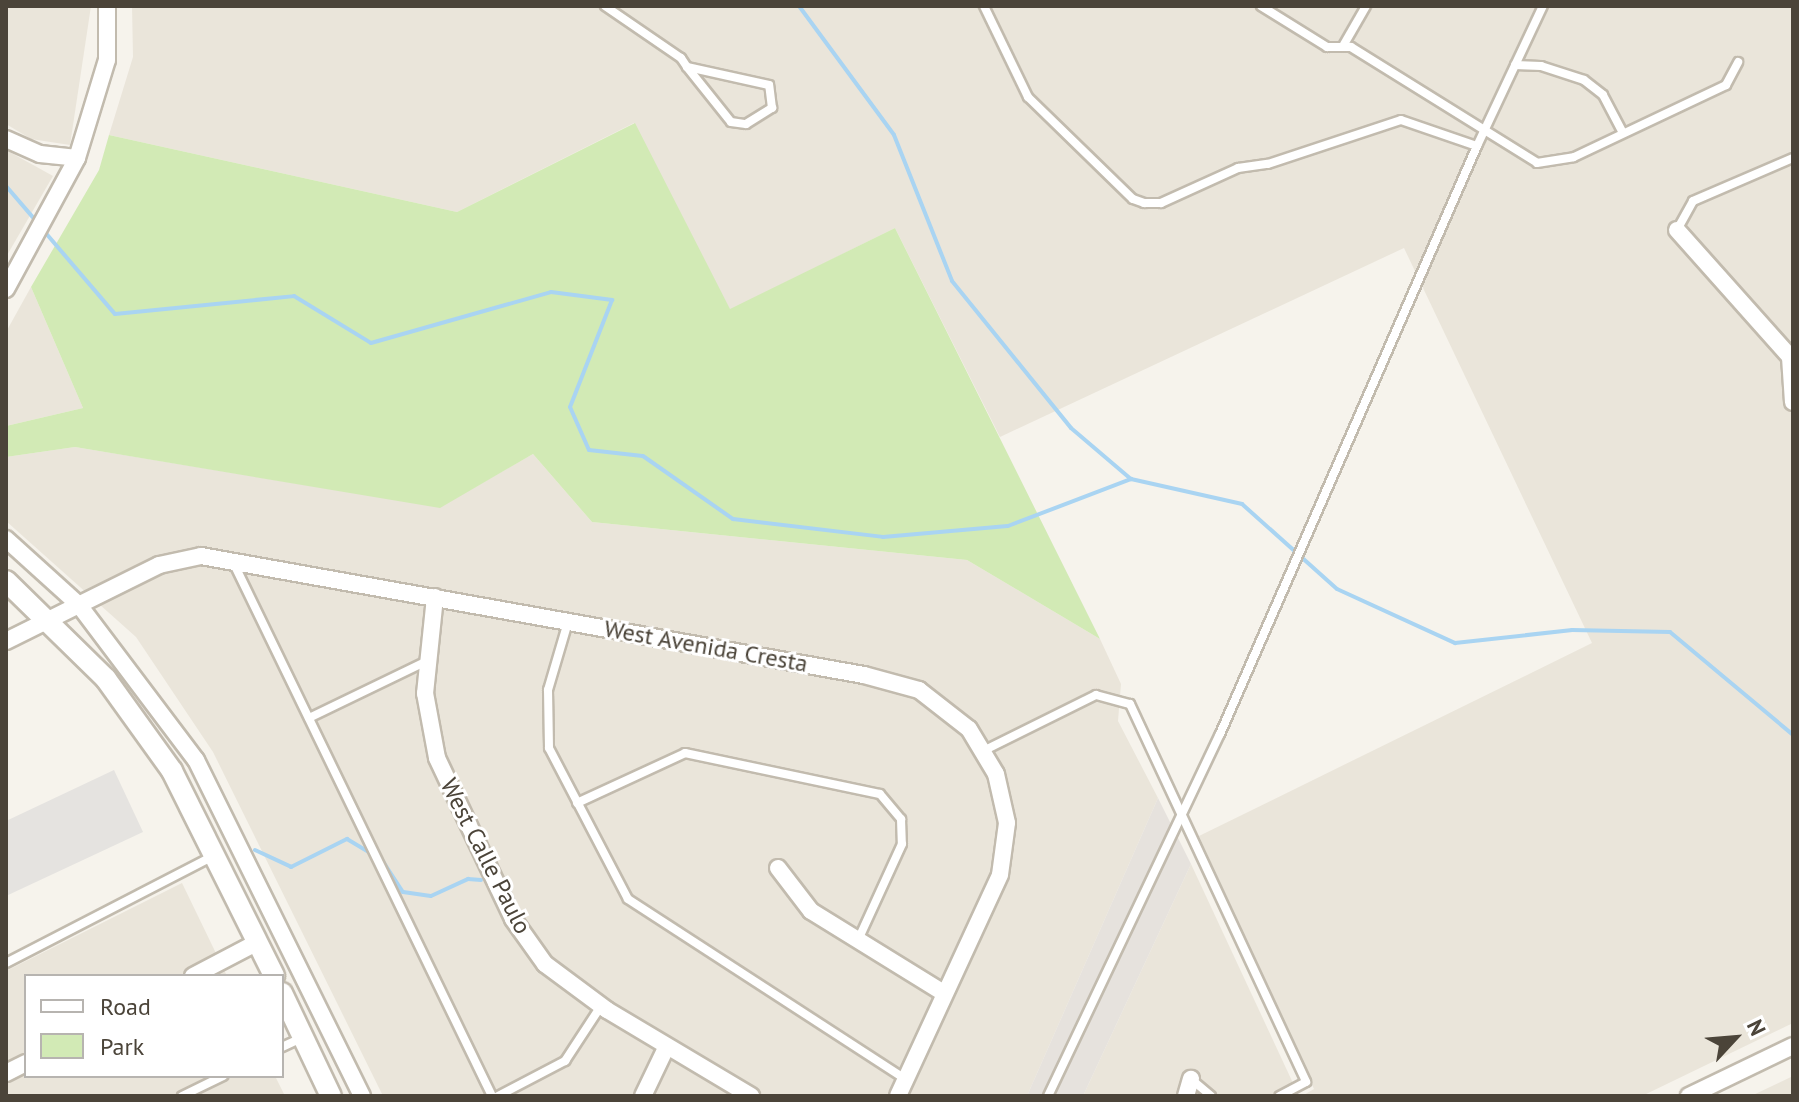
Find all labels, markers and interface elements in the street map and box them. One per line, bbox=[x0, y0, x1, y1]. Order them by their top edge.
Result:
street label: West Avenida Cresta bbox=[602, 614, 810, 678]
street label: West Calle Paulo bbox=[434, 773, 538, 939]
legend bbox=[24, 974, 284, 1078]
text: Road bbox=[100, 991, 151, 1022]
north arrow bbox=[1695, 998, 1775, 1078]
text: N bbox=[1741, 1015, 1772, 1040]
text: Park bbox=[100, 1031, 144, 1062]

